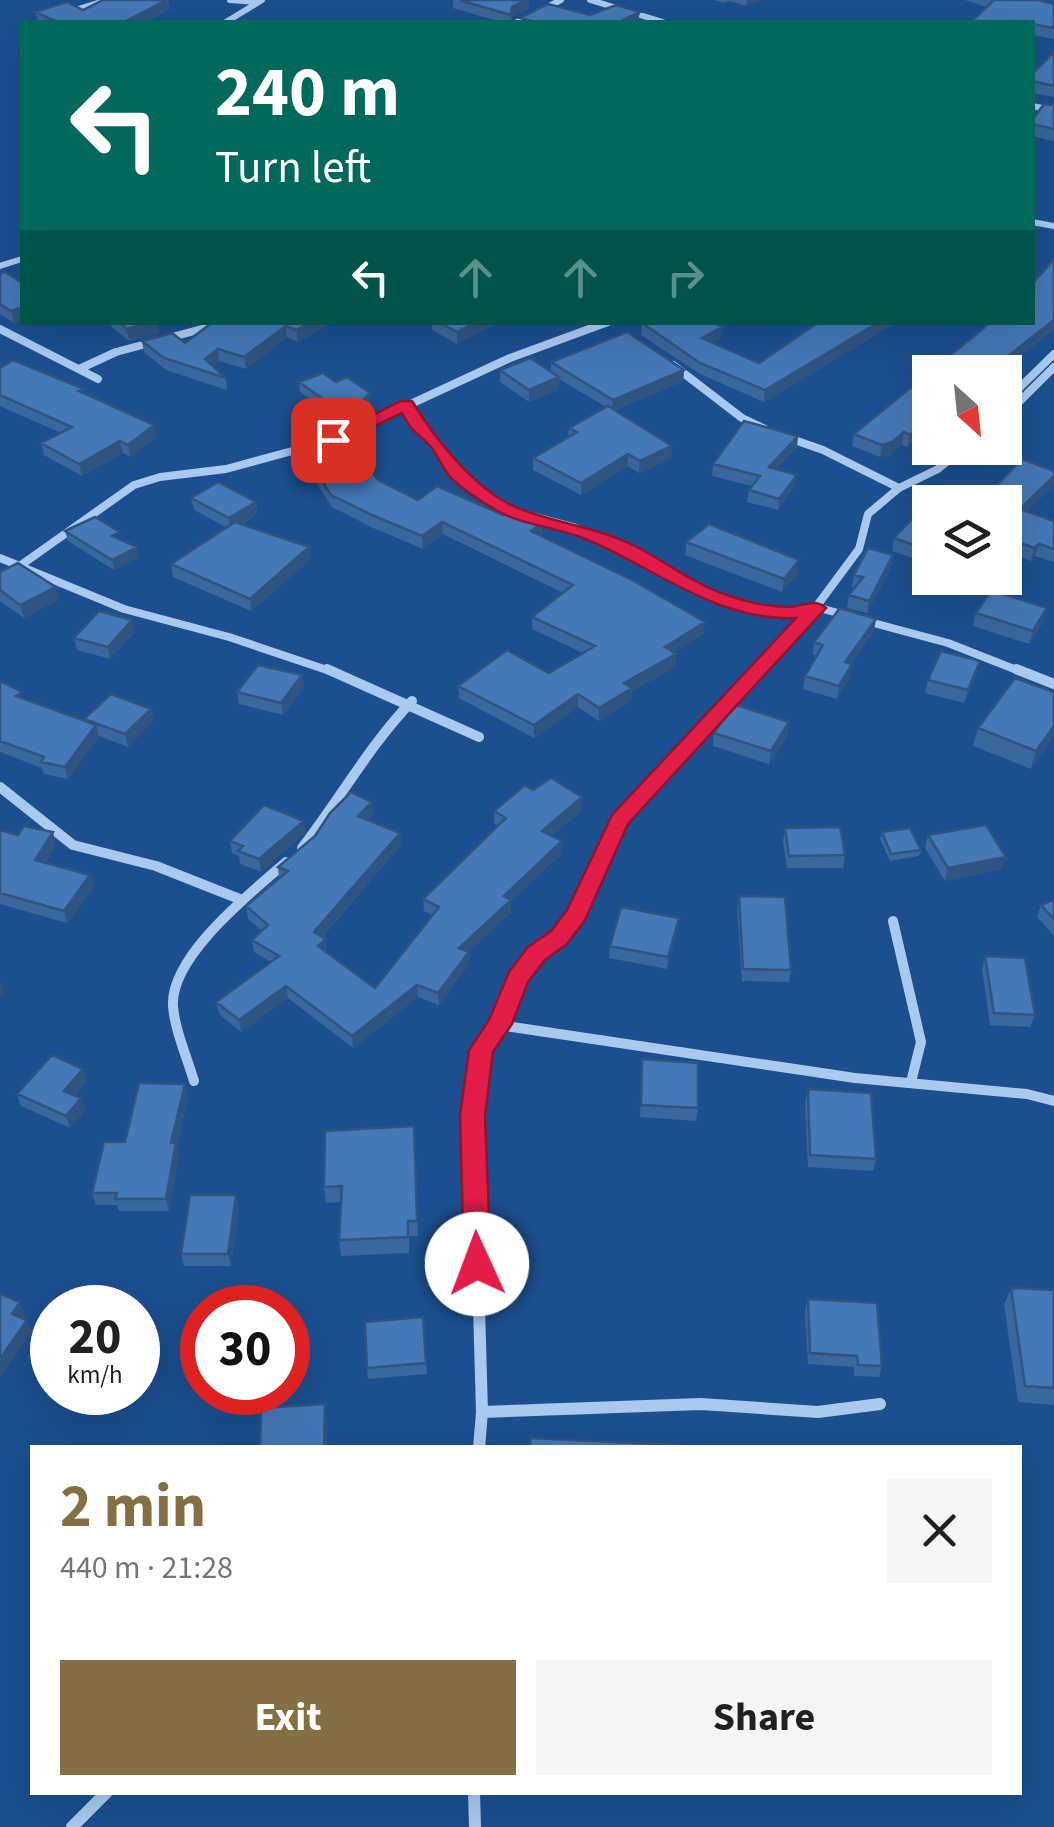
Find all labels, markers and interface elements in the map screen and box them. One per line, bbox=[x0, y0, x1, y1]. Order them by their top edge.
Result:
text: 240 m bbox=[215, 43, 400, 143]
icon: left bbox=[50, 60, 180, 190]
text: Turn left bbox=[215, 136, 371, 200]
icon: left bbox=[343, 250, 398, 305]
icon: ahead bbox=[448, 250, 503, 305]
icon: ahead bbox=[553, 250, 608, 305]
icon: right bbox=[658, 250, 713, 305]
north arrow bbox=[912, 355, 1022, 465]
map controls bbox=[912, 355, 1022, 595]
pin bbox=[291, 398, 376, 483]
icon: arrive bbox=[306, 413, 361, 468]
button: layers bbox=[912, 485, 1022, 595]
position arrow bbox=[425, 1212, 529, 1316]
speed limit sign: 30 bbox=[180, 1285, 310, 1415]
text: 20 bbox=[69, 1302, 121, 1373]
text: km/h bbox=[67, 1357, 123, 1393]
text: 2 min bbox=[60, 1465, 206, 1550]
button: close bbox=[887, 1478, 992, 1583]
text: 440 m · 21:28 bbox=[60, 1545, 233, 1591]
button: Exit bbox=[60, 1660, 516, 1775]
button: Share bbox=[536, 1660, 992, 1775]

